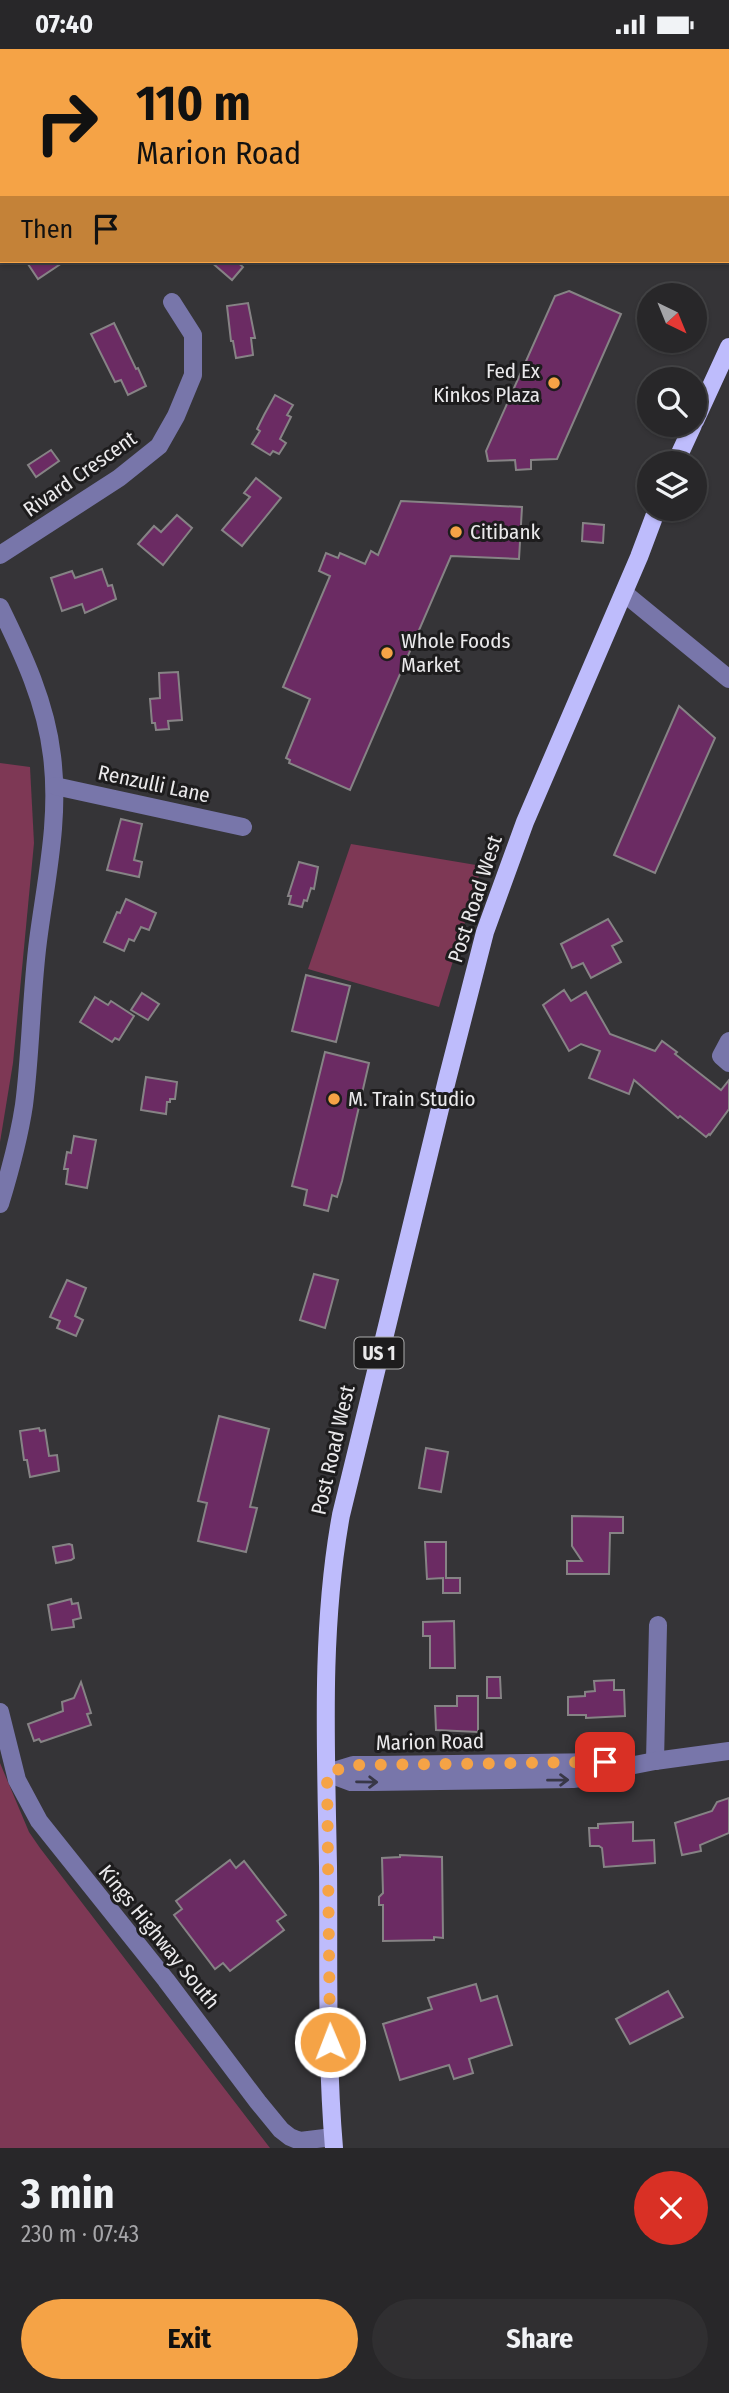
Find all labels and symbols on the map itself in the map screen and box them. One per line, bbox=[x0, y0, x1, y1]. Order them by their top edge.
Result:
north arrow bbox=[637, 283, 707, 353]
place label: Fed Ex Kinkos Plaza bbox=[433, 358, 541, 408]
marker: Fed Ex Kinkos Plaza bbox=[546, 375, 562, 391]
street label: Rivard Crescent bbox=[18, 425, 142, 523]
place label: Citibank bbox=[470, 519, 540, 545]
marker: Citibank bbox=[448, 524, 464, 540]
place label: Whole Foods Market bbox=[401, 628, 510, 678]
marker: Whole Foods Market bbox=[379, 645, 395, 661]
street label: Renzulli Lane bbox=[96, 759, 212, 809]
street label: Post Road West bbox=[442, 832, 508, 966]
place label: M. Train Studio bbox=[348, 1086, 476, 1112]
marker: M. Train Studio bbox=[326, 1091, 342, 1107]
road number: US 1 bbox=[354, 1337, 404, 1369]
street label: Post Road West bbox=[305, 1382, 361, 1517]
street label: Marion Road bbox=[376, 1728, 484, 1756]
pin bbox=[575, 1732, 635, 1792]
one-way arrow bbox=[546, 1773, 569, 1786]
one-way arrow bbox=[356, 1775, 379, 1789]
street label: Kings Highway South bbox=[93, 1860, 225, 2014]
position arrow bbox=[293, 2005, 367, 2079]

